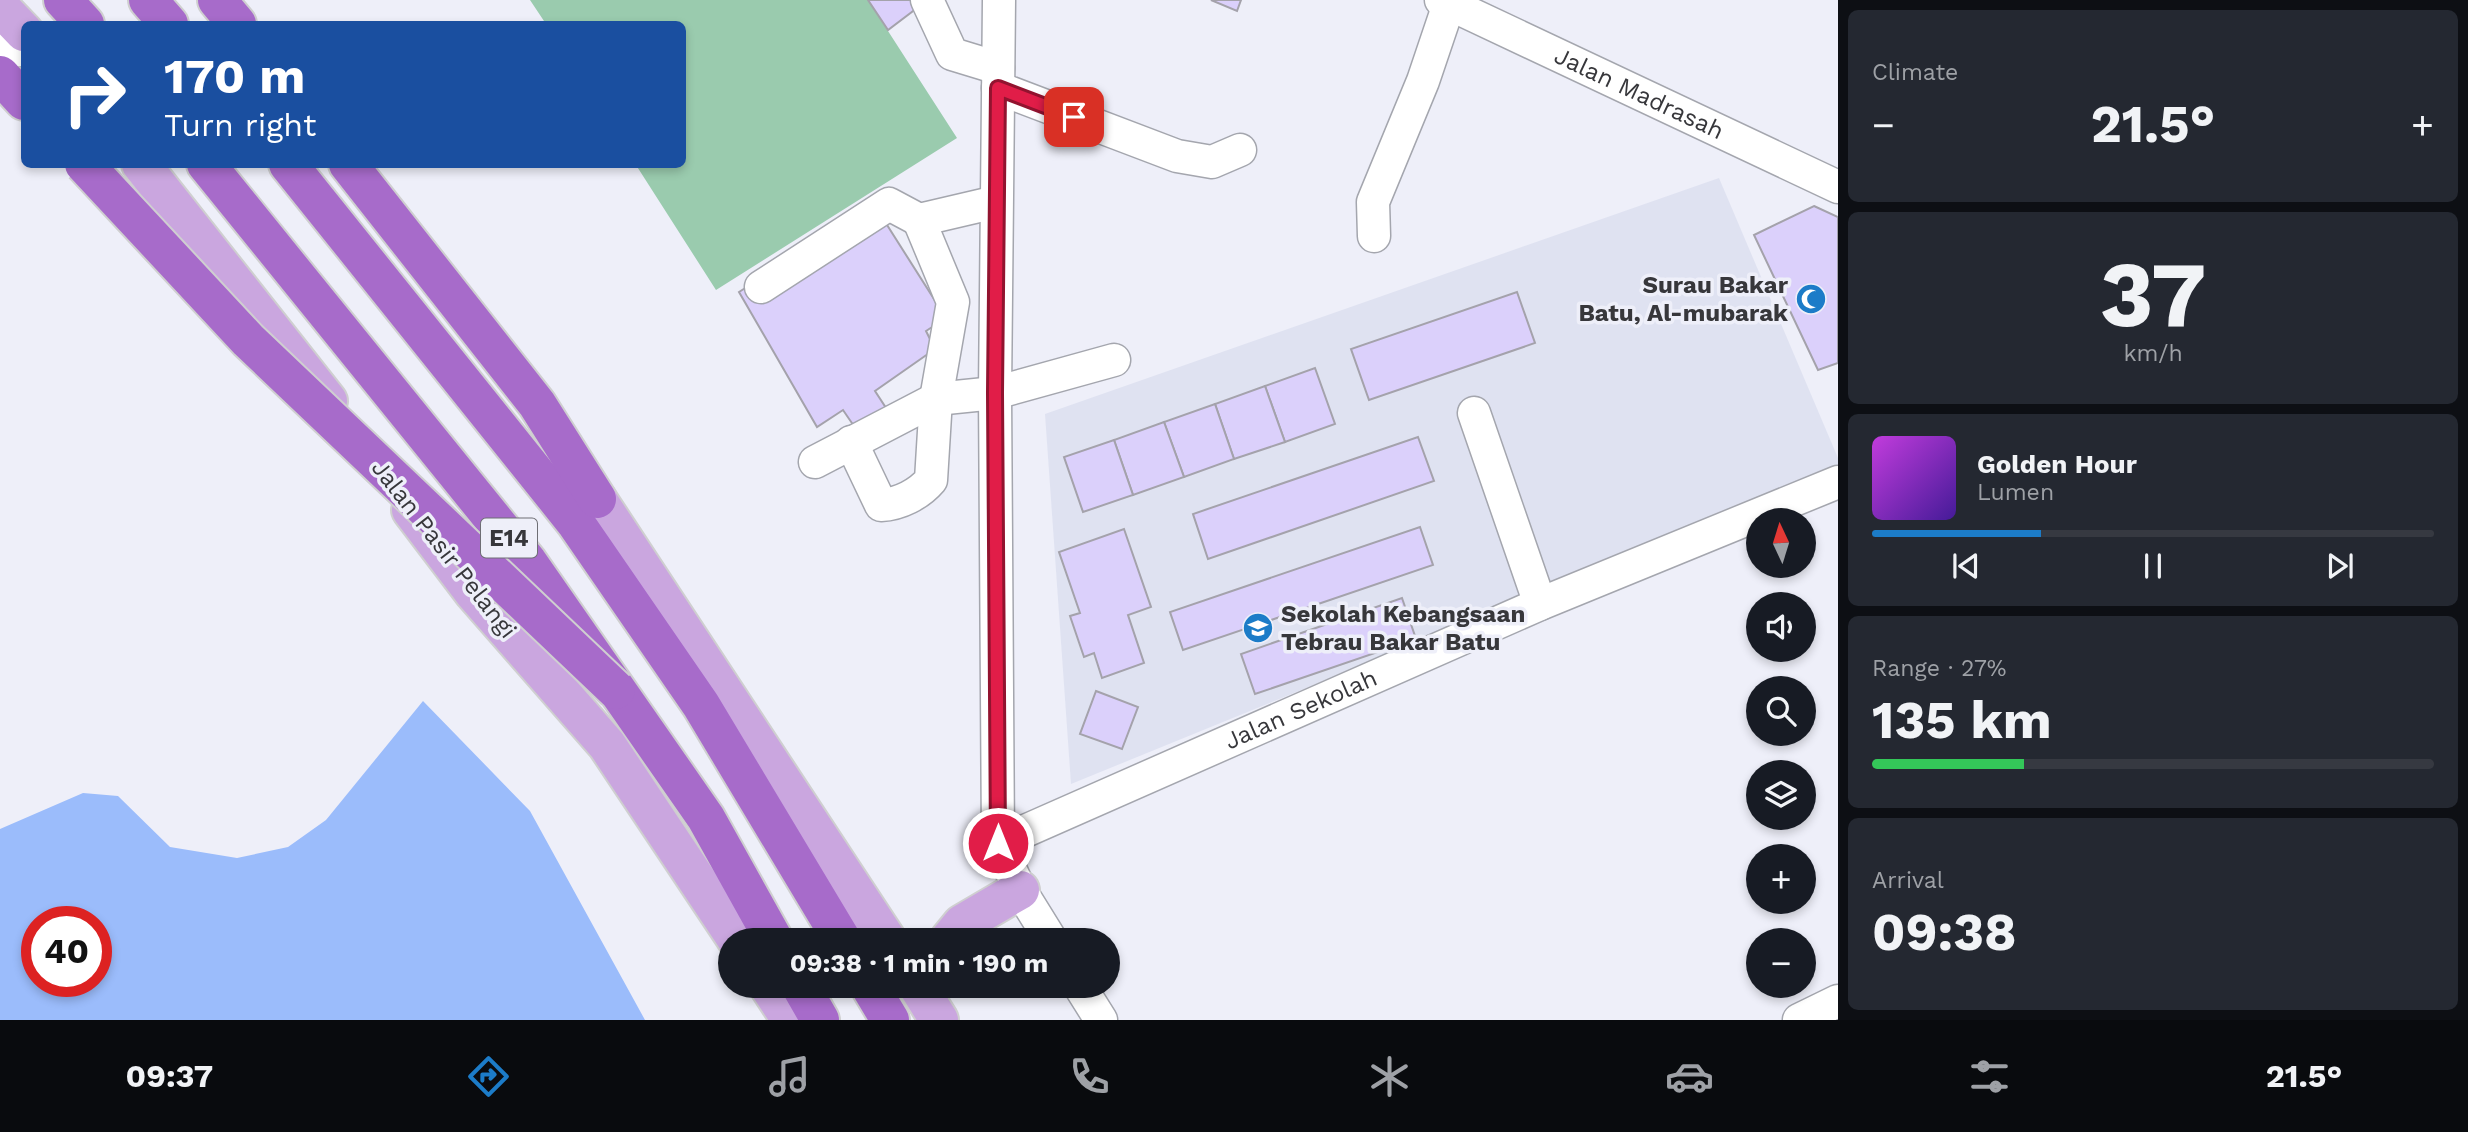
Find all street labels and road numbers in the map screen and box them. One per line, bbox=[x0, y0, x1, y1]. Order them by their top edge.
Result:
street label: Jalan Madrasah bbox=[1550, 41, 1728, 145]
street label: Jalan Pasir Pelangi bbox=[366, 454, 522, 644]
road number: E14 bbox=[481, 518, 537, 558]
street label: Jalan Sekolah bbox=[1220, 664, 1381, 755]

